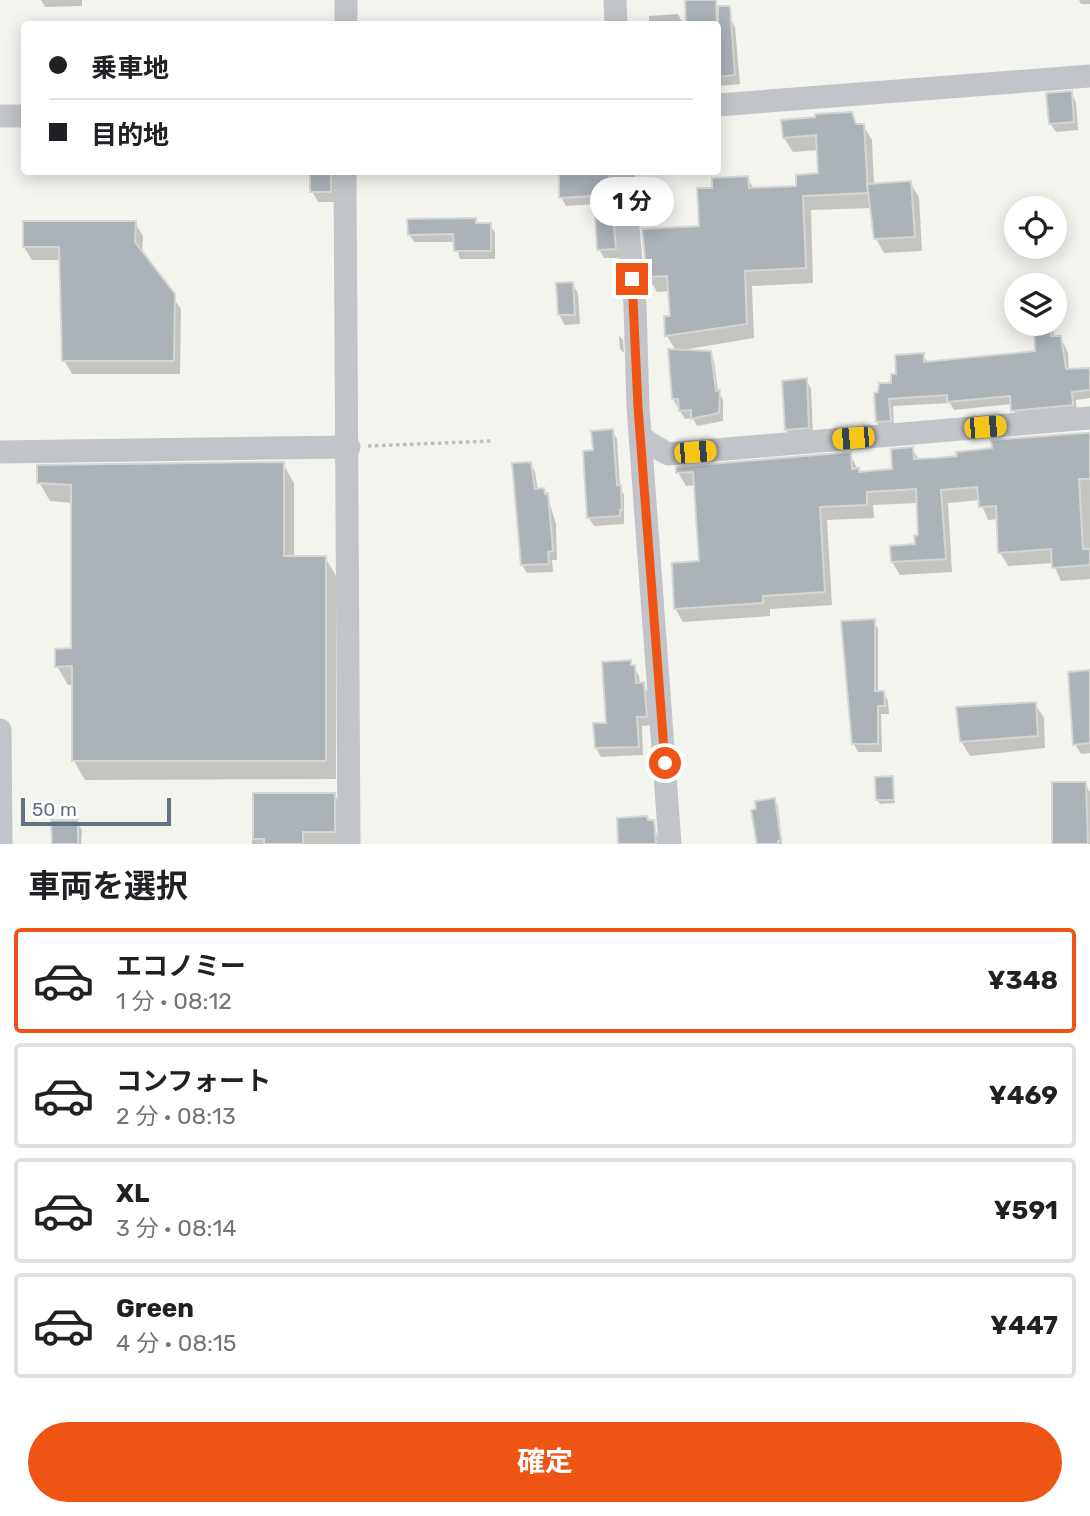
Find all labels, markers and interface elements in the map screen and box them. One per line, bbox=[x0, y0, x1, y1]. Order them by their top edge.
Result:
text: 乗車地 bbox=[91, 53, 169, 84]
text: 目的地 bbox=[91, 120, 169, 151]
callout: 1 分 bbox=[590, 177, 674, 226]
text: 1 分 bbox=[612, 187, 652, 215]
map controls bbox=[1004, 196, 1067, 336]
button: locate bbox=[1004, 196, 1067, 259]
route end bbox=[616, 263, 648, 295]
button: layers bbox=[1004, 273, 1067, 336]
car bbox=[964, 415, 1007, 439]
car bbox=[832, 426, 875, 450]
car bbox=[674, 440, 717, 464]
route start bbox=[649, 747, 681, 779]
scale bar bbox=[21, 795, 172, 827]
text: 50 m bbox=[32, 798, 77, 821]
text: 車両を選択 bbox=[28, 867, 188, 905]
icon: car bbox=[32, 949, 95, 1012]
text: エコノミー bbox=[116, 951, 246, 982]
text: ¥348 bbox=[988, 965, 1058, 996]
text: 1 分 · 08:12 bbox=[116, 987, 232, 1015]
icon: car bbox=[32, 1064, 95, 1127]
text: コンフォート bbox=[116, 1066, 271, 1097]
text: ¥469 bbox=[989, 1080, 1058, 1111]
text: 2 分 · 08:13 bbox=[116, 1102, 236, 1130]
text: XL bbox=[116, 1178, 149, 1209]
icon: car bbox=[32, 1179, 95, 1242]
text: ¥591 bbox=[994, 1195, 1058, 1226]
text: 3 分 · 08:14 bbox=[116, 1214, 237, 1242]
text: Green bbox=[116, 1293, 194, 1324]
icon: car bbox=[32, 1294, 95, 1357]
text: ¥447 bbox=[990, 1310, 1058, 1341]
text: 4 分 · 08:15 bbox=[116, 1329, 236, 1357]
button: 確定 bbox=[28, 1422, 1062, 1502]

